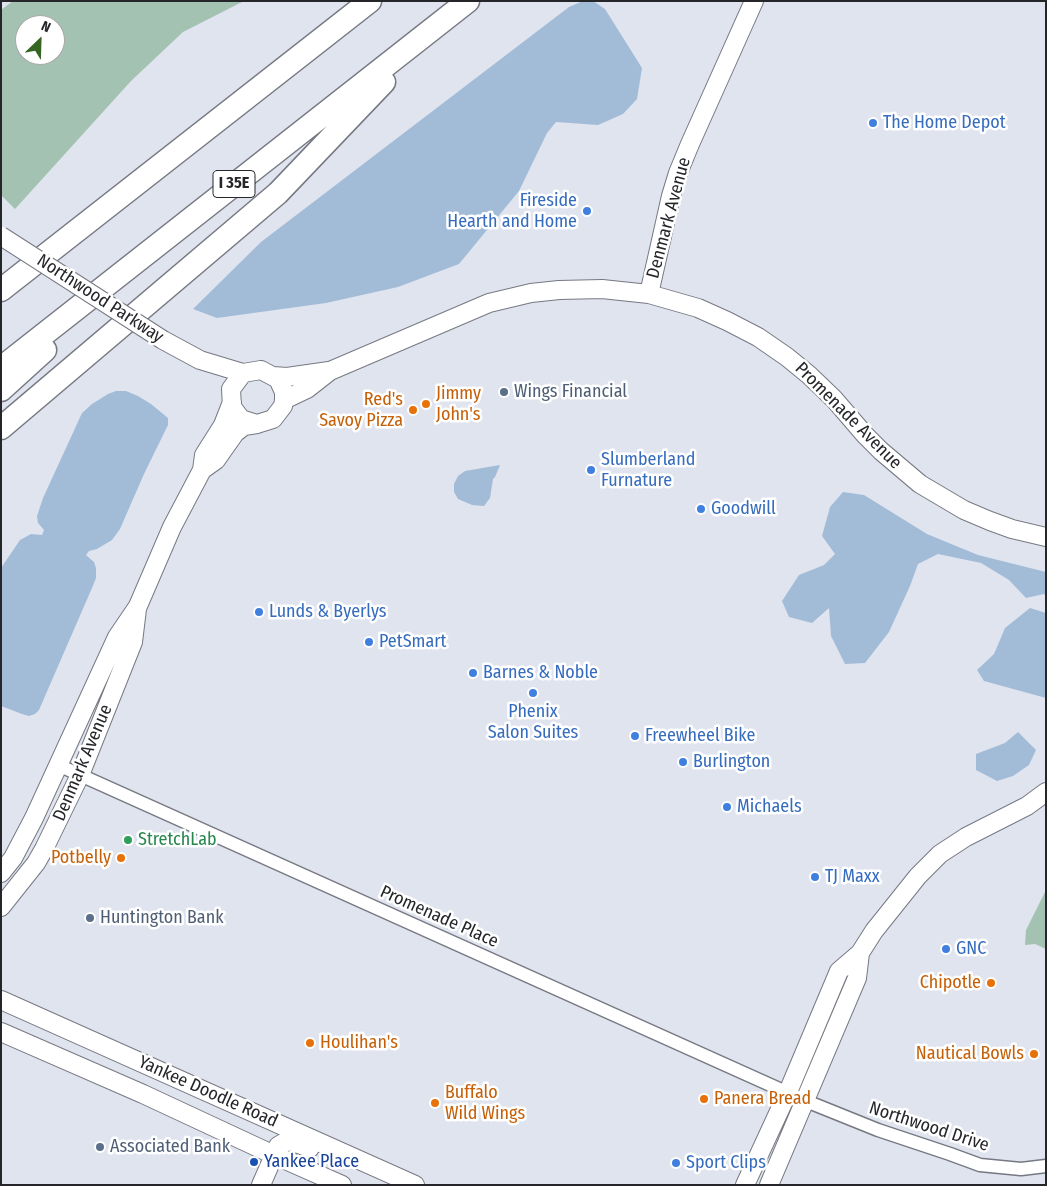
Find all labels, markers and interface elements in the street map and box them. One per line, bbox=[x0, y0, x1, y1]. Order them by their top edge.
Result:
north arrow bbox=[15, 15, 65, 65]
text: N bbox=[39, 17, 53, 36]
place label: The Home Depot bbox=[883, 112, 1006, 134]
marker: The Home Depot bbox=[867, 117, 879, 129]
street label: Denmark Avenue bbox=[642, 155, 696, 281]
road number: I 35E bbox=[213, 170, 255, 198]
place label: Fireside Hearth and Home bbox=[447, 190, 577, 232]
marker: Fireside Hearth and Home bbox=[581, 205, 593, 217]
street label: Northwood Parkway bbox=[33, 250, 167, 348]
street label: Promenade Avenue bbox=[790, 358, 906, 474]
place label: Wings Financial bbox=[514, 381, 627, 403]
place label: Jimmy John's bbox=[436, 383, 481, 426]
marker: Wings Financial bbox=[498, 386, 510, 398]
place label: Red's Savoy Pizza bbox=[319, 389, 403, 432]
marker: Jimmy John's bbox=[420, 398, 432, 410]
marker: Red's Savoy Pizza bbox=[407, 404, 419, 416]
place label: Slumberland Furnature bbox=[601, 449, 695, 492]
marker: Slumberland Furnature bbox=[585, 464, 597, 476]
place label: Goodwill bbox=[711, 498, 776, 520]
marker: Goodwill bbox=[695, 503, 707, 515]
place label: Lunds & Byerlys bbox=[269, 601, 387, 623]
marker: Lunds & Byerlys bbox=[253, 606, 265, 618]
place label: PetSmart bbox=[379, 631, 446, 653]
marker: PetSmart bbox=[363, 636, 375, 648]
place label: Barnes & Noble bbox=[483, 662, 598, 684]
marker: Barnes & Noble bbox=[467, 667, 479, 679]
marker: Phenix Salon Suites bbox=[527, 687, 539, 699]
street label: Denmark Avenue bbox=[49, 701, 117, 825]
place label: Phenix Salon Suites bbox=[488, 701, 578, 744]
place label: Freewheel Bike bbox=[645, 725, 755, 747]
marker: Freewheel Bike bbox=[629, 730, 641, 742]
place label: Burlington bbox=[693, 751, 770, 773]
marker: Burlington bbox=[677, 756, 689, 768]
place label: Michaels bbox=[737, 796, 802, 818]
marker: Michaels bbox=[721, 801, 733, 813]
place label: StretchLab bbox=[138, 829, 217, 851]
marker: StretchLab bbox=[122, 834, 134, 846]
place label: Potbelly bbox=[51, 847, 111, 869]
marker: Potbelly bbox=[115, 852, 127, 864]
place label: TJ Maxx bbox=[825, 866, 880, 888]
marker: TJ Maxx bbox=[809, 871, 821, 883]
street label: Promenade Place bbox=[377, 881, 501, 953]
place label: Huntington Bank bbox=[100, 907, 224, 929]
marker: Huntington Bank bbox=[84, 912, 96, 924]
place label: GNC bbox=[956, 938, 986, 960]
marker: GNC bbox=[940, 943, 952, 955]
place label: Chipotle bbox=[920, 972, 981, 994]
marker: Chipotle bbox=[985, 977, 997, 989]
place label: Houlihan's bbox=[320, 1032, 398, 1054]
marker: Houlihan's bbox=[304, 1037, 316, 1049]
place label: Nautical Bowls bbox=[916, 1043, 1024, 1065]
marker: Nautical Bowls bbox=[1028, 1048, 1040, 1060]
street label: Yankee Doodle Road bbox=[135, 1052, 281, 1132]
place label: Buffalo Wild Wings bbox=[445, 1082, 525, 1124]
place label: Panera Bread bbox=[714, 1088, 811, 1110]
marker: Panera Bread bbox=[698, 1093, 710, 1105]
marker: Buffalo Wild Wings bbox=[429, 1097, 441, 1109]
street label: Northwood Drive bbox=[866, 1097, 992, 1157]
place label: Associated Bank bbox=[110, 1136, 230, 1158]
marker: Associated Bank bbox=[94, 1141, 106, 1153]
place label: Yankee Place bbox=[264, 1151, 359, 1173]
place label: Sport Clips bbox=[686, 1152, 766, 1174]
marker: Yankee Place bbox=[248, 1156, 260, 1168]
marker: Sport Clips bbox=[670, 1157, 682, 1169]

